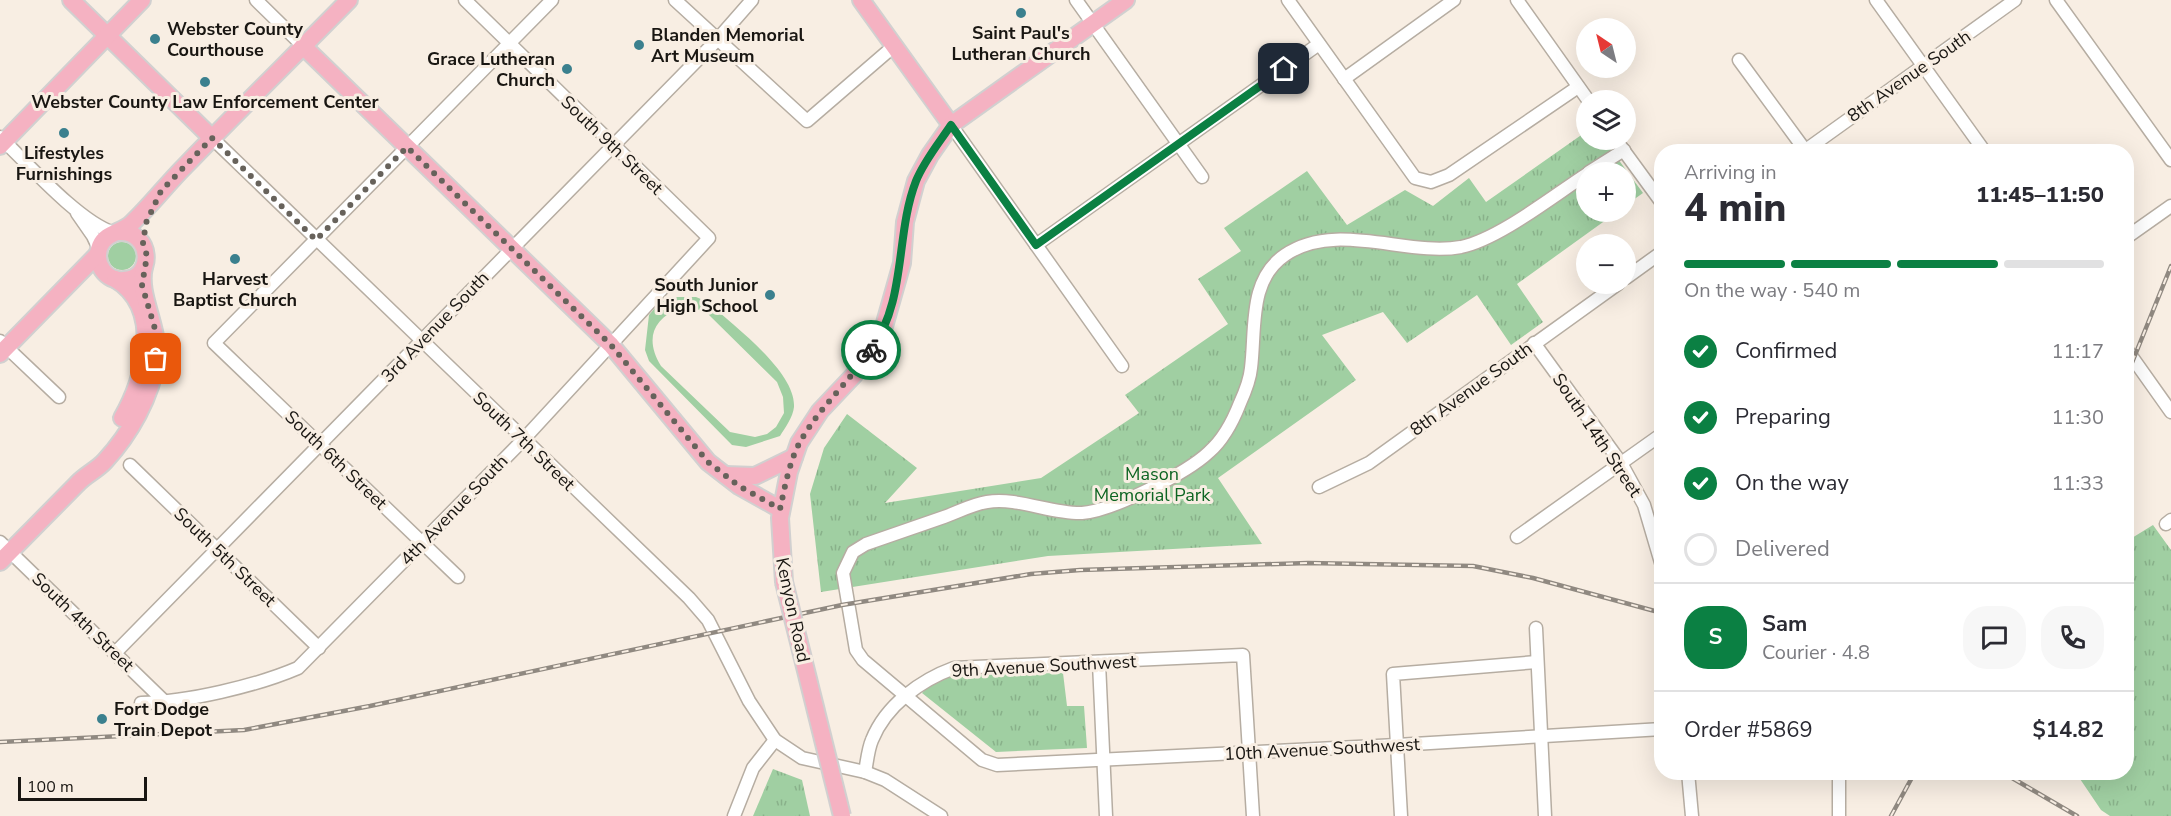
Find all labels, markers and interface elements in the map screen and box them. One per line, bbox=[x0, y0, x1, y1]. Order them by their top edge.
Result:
marker: Saint Paul's Lutheran Church bbox=[1014, 6, 1028, 20]
place label: Webster County Courthouse bbox=[167, 17, 304, 62]
north arrow bbox=[1576, 18, 1636, 78]
map controls bbox=[1576, 18, 1636, 294]
place label: Saint Paul's Lutheran Church bbox=[952, 21, 1090, 66]
place label: Blanden Memorial Art Museum bbox=[651, 23, 804, 68]
street label: 8th Avenue South bbox=[1843, 24, 1975, 128]
marker: Webster County Courthouse bbox=[148, 32, 162, 46]
marker: Blanden Memorial Art Museum bbox=[632, 38, 646, 52]
pin bbox=[1258, 43, 1309, 94]
place label: Grace Lutheran Church bbox=[427, 47, 555, 92]
icon: home bbox=[1267, 52, 1300, 85]
marker: Grace Lutheran Church bbox=[560, 62, 574, 76]
marker: Webster County Law Enforcement Center bbox=[198, 75, 212, 89]
place label: Webster County Law Enforcement Center bbox=[31, 90, 379, 114]
street label: South 9th Street bbox=[556, 90, 669, 200]
button: layers bbox=[1576, 90, 1636, 150]
marker: Lifestyles Furnishings bbox=[57, 126, 71, 140]
place label: Lifestyles Furnishings bbox=[16, 141, 112, 186]
text: Arriving in bbox=[1684, 159, 1777, 186]
button: + bbox=[1576, 162, 1636, 222]
text: 11:45–11:50 bbox=[1976, 180, 2104, 210]
text: 4 min bbox=[1684, 182, 1787, 235]
button: − bbox=[1576, 234, 1636, 294]
marker: Harvest Baptist Church bbox=[228, 252, 242, 266]
street label: 3rd Avenue South bbox=[376, 266, 494, 388]
place label: Harvest Baptist Church bbox=[173, 267, 297, 312]
place label: South Junior High School bbox=[654, 273, 758, 318]
text: On the way · 540 m bbox=[1684, 277, 1860, 304]
marker: South Junior High School bbox=[763, 288, 777, 302]
courier bbox=[841, 320, 901, 380]
pin bbox=[130, 333, 181, 384]
icon: bike bbox=[855, 334, 888, 367]
icon: check bbox=[1684, 335, 1717, 368]
text: Confirmed bbox=[1735, 336, 1837, 366]
street label: 8th Avenue South bbox=[1405, 337, 1537, 441]
text: 11:17 bbox=[2051, 338, 2104, 365]
icon: bag bbox=[139, 342, 172, 375]
street label: South 14th Street bbox=[1547, 369, 1648, 502]
street label: South 7th Street bbox=[468, 386, 581, 496]
icon: check bbox=[1684, 401, 1717, 434]
text: Preparing bbox=[1735, 402, 1831, 432]
text: 11:30 bbox=[2051, 404, 2104, 431]
street label: South 6th Street bbox=[280, 405, 393, 515]
street label: 4th Avenue South bbox=[395, 449, 513, 571]
park label: Mason Memorial Park bbox=[1094, 462, 1211, 507]
icon: check bbox=[1684, 467, 1717, 500]
text: On the way bbox=[1735, 468, 1849, 498]
text: 11:33 bbox=[2051, 470, 2104, 497]
street label: South 5th Street bbox=[169, 502, 282, 612]
text: Delivered bbox=[1735, 534, 1830, 564]
street label: Kenyon Road bbox=[770, 555, 816, 665]
street label: South 4th Street bbox=[27, 567, 140, 677]
button: chat bbox=[1963, 606, 2026, 669]
button: phone bbox=[2041, 606, 2104, 669]
text: Sam bbox=[1762, 609, 1807, 639]
text: S bbox=[1709, 622, 1722, 652]
text: Courier · 4.8 bbox=[1762, 639, 1870, 666]
street label: 9th Avenue Southwest bbox=[951, 649, 1138, 683]
place label: Fort Dodge Train Depot bbox=[114, 697, 212, 742]
marker: Fort Dodge Train Depot bbox=[95, 712, 109, 726]
text: Order #5869 bbox=[1684, 715, 1813, 745]
text: $14.82 bbox=[2033, 715, 2104, 745]
street label: 10th Avenue Southwest bbox=[1224, 732, 1421, 766]
scale bar bbox=[18, 774, 147, 802]
text: 100 m bbox=[27, 776, 74, 798]

